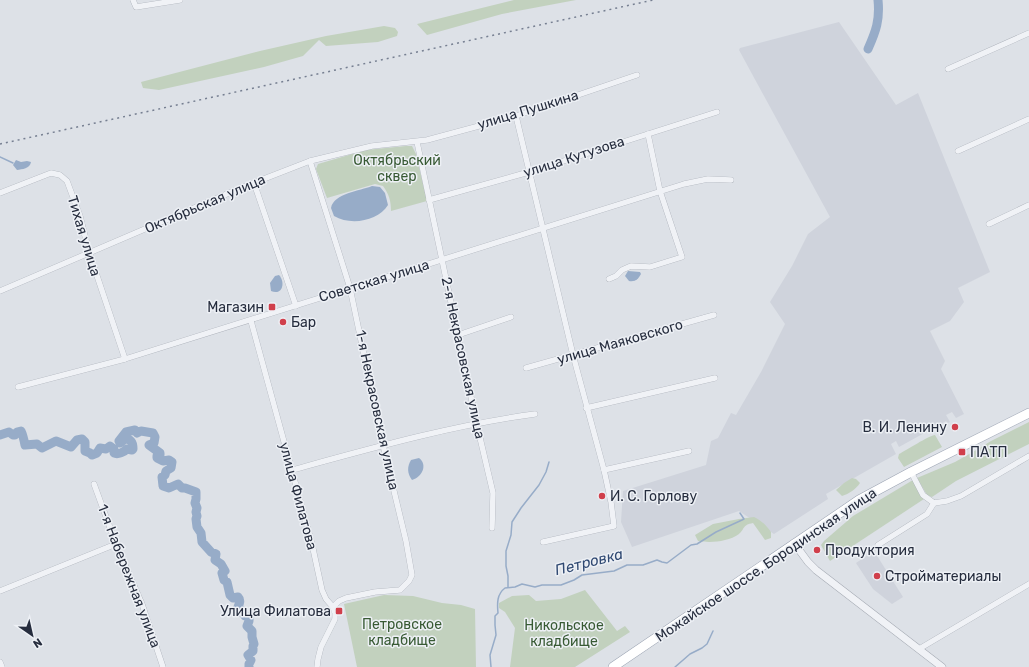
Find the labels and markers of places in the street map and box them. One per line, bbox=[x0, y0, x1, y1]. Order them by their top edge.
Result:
place label: Магазин bbox=[207, 299, 264, 316]
marker: Магазин bbox=[267, 302, 277, 312]
place label: Бар bbox=[291, 314, 316, 331]
marker: Бар bbox=[278, 317, 288, 327]
place label: В. И. Ленину bbox=[862, 419, 947, 436]
marker: В. И. Ленину bbox=[950, 422, 960, 432]
place label: ПАТП bbox=[970, 444, 1007, 461]
marker: ПАТП bbox=[957, 447, 967, 457]
place label: И. С. Горлову bbox=[610, 488, 697, 505]
marker: И. С. Горлову bbox=[597, 491, 607, 501]
place label: Продуктория bbox=[825, 542, 915, 559]
marker: Продуктория bbox=[812, 545, 822, 555]
place label: Стройматериалы bbox=[885, 568, 1001, 585]
marker: Стройматериалы bbox=[872, 571, 882, 581]
place label: Улица Филатова bbox=[220, 603, 331, 620]
marker: Улица Филатова bbox=[334, 606, 344, 616]

